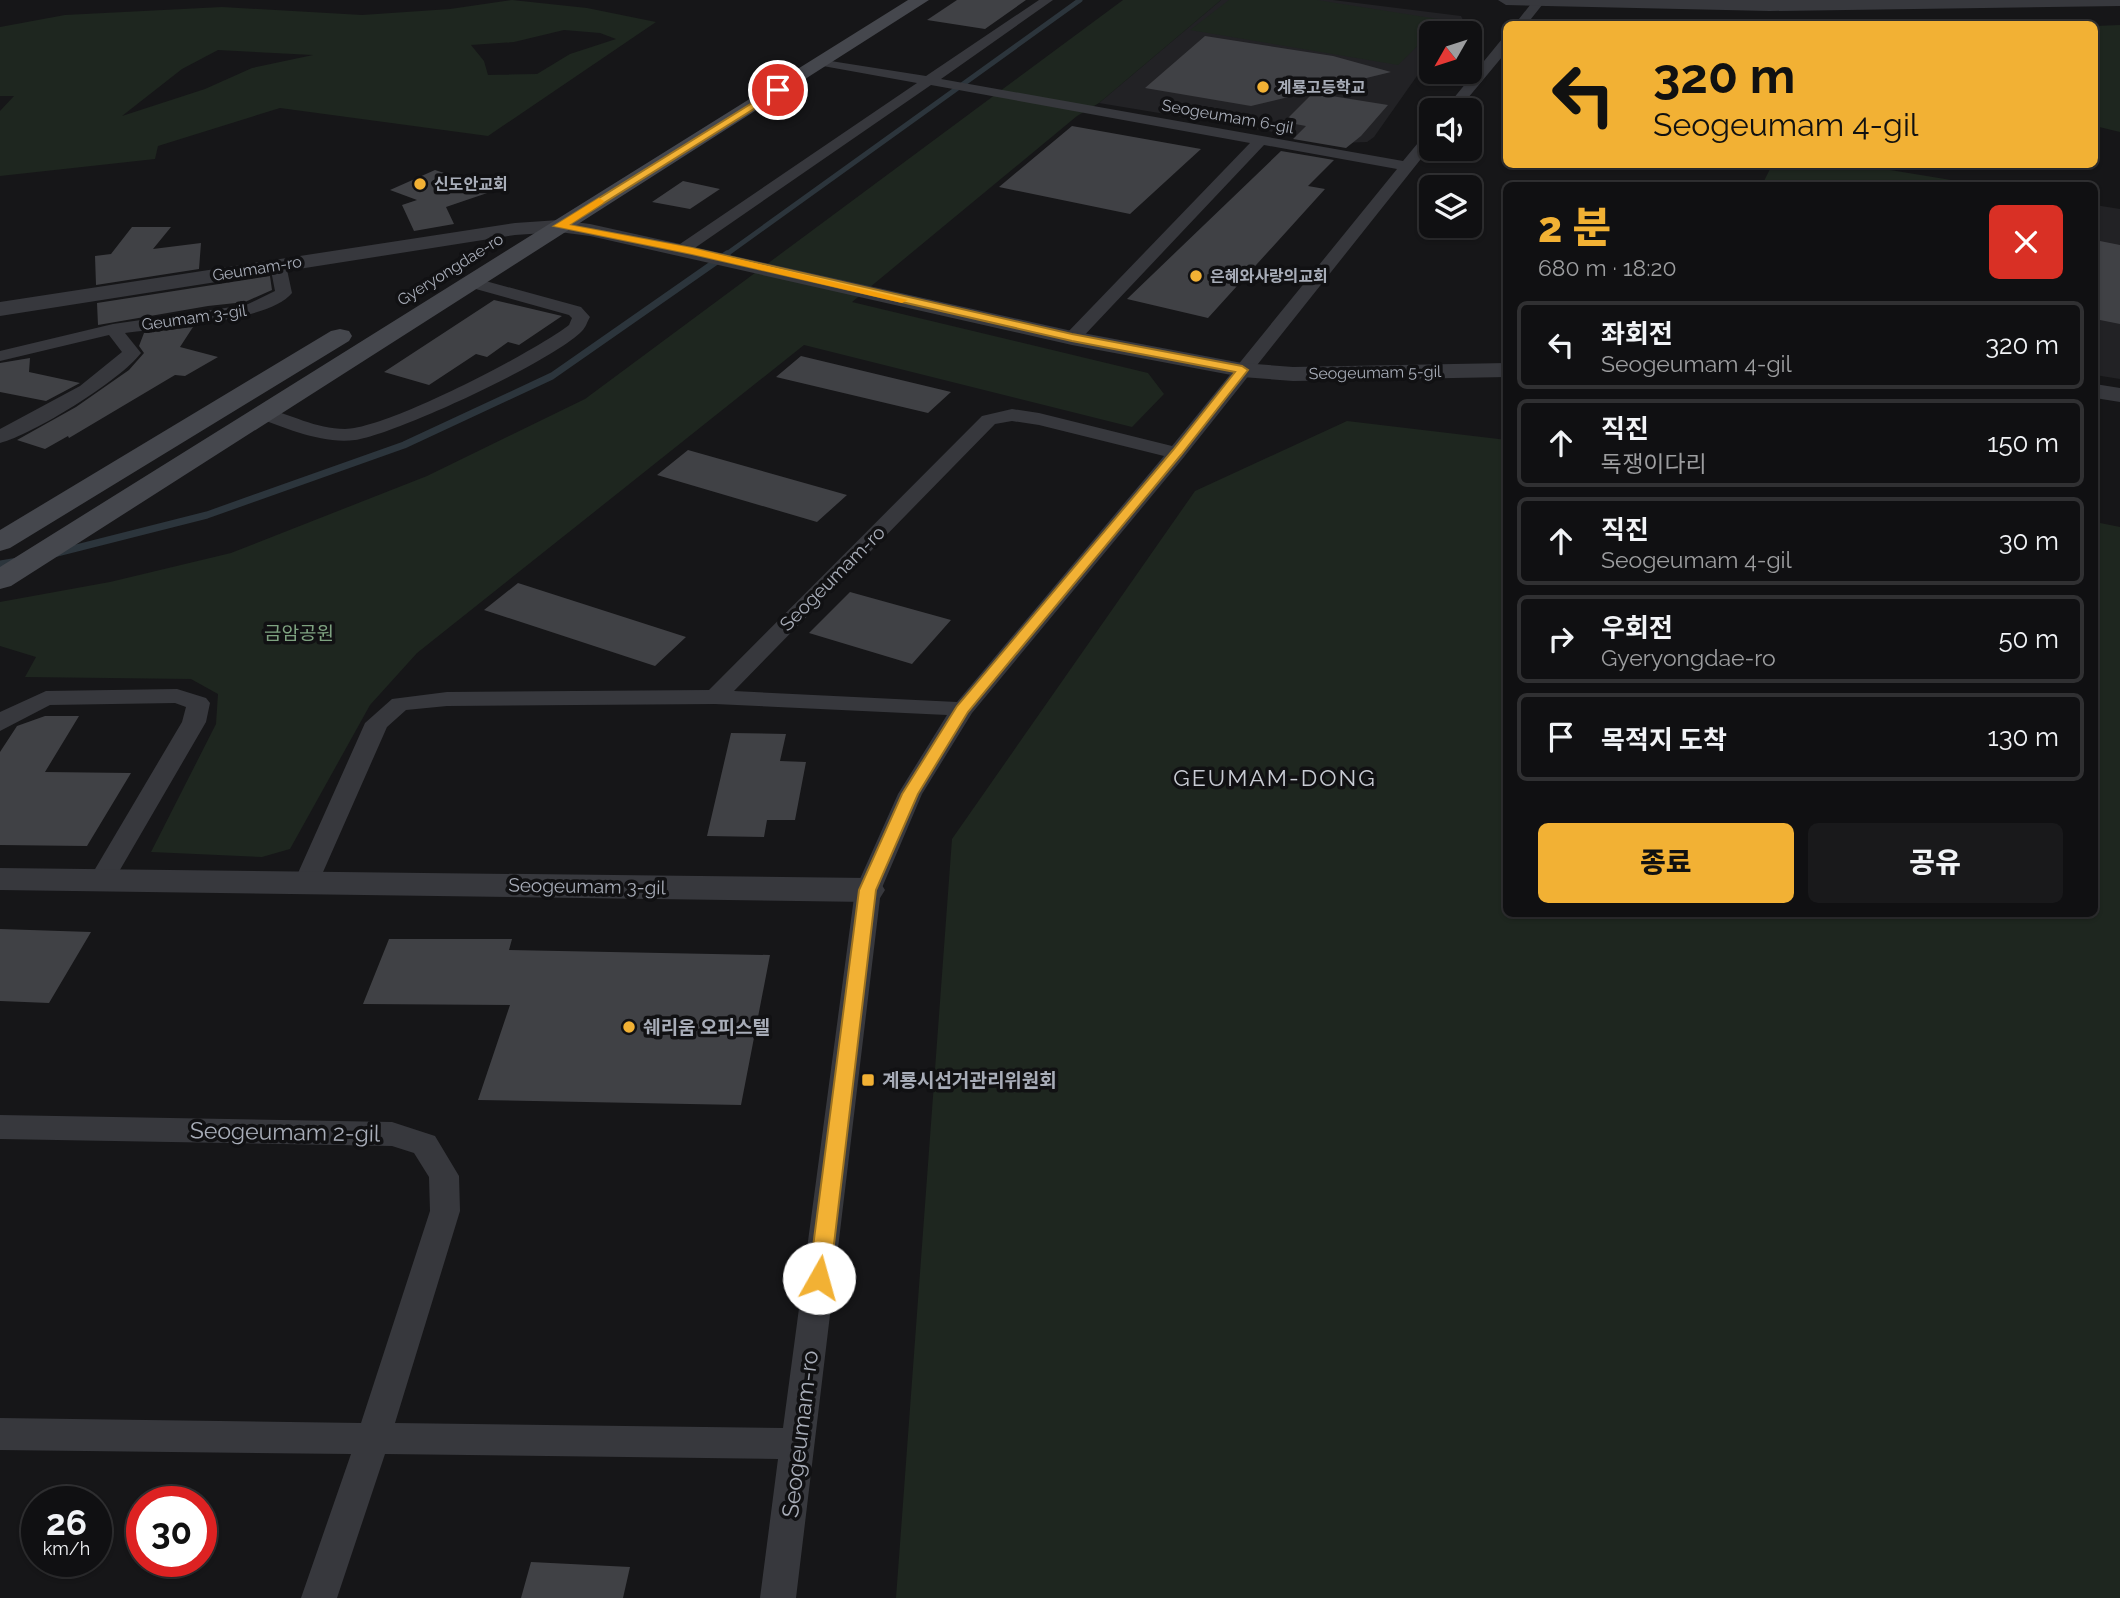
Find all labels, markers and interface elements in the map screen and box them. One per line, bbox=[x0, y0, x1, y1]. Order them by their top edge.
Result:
north arrow bbox=[1419, 21, 1482, 84]
map controls bbox=[1419, 21, 1482, 238]
text: 320 m bbox=[1653, 47, 1795, 104]
icon: left bbox=[1538, 49, 1629, 140]
pin bbox=[748, 60, 808, 120]
icon: arrive bbox=[759, 71, 797, 109]
place label: 계룡고등학교 bbox=[1277, 78, 1366, 97]
marker: 계룡고등학교 bbox=[1255, 79, 1271, 95]
street label: Seogeumam 6-gil bbox=[1160, 96, 1296, 138]
button: sound bbox=[1419, 98, 1482, 161]
text: Seogeumam 4-gil bbox=[1653, 106, 1919, 143]
place label: 신도안교회 bbox=[434, 175, 508, 194]
button: layers bbox=[1419, 175, 1482, 238]
marker: 신도안교회 bbox=[412, 176, 428, 192]
text: 2 분 bbox=[1538, 203, 1611, 252]
button: close bbox=[1989, 205, 2063, 279]
street label: Gyeryongdae-ro bbox=[394, 229, 507, 310]
street label: Geumam-ro bbox=[211, 252, 303, 285]
text: 680 m · 18:20 bbox=[1538, 254, 1677, 281]
place label: 은혜와사랑의교회 bbox=[1210, 267, 1328, 286]
marker: 은혜와사랑의교회 bbox=[1188, 268, 1204, 284]
street label: Geumam 3-gil bbox=[140, 301, 248, 334]
text: 좌회전 bbox=[1601, 319, 1673, 349]
icon: left bbox=[1542, 326, 1580, 364]
text: 320 m bbox=[1985, 330, 2059, 360]
text: Seogeumam 4-gil bbox=[1601, 350, 1792, 377]
street label: Seogeumam 5-gil bbox=[1308, 362, 1442, 383]
text: 직진 bbox=[1601, 414, 1649, 444]
icon: ahead bbox=[1542, 424, 1580, 462]
text: 150 m bbox=[1987, 428, 2059, 458]
text: 독쟁이다리 bbox=[1601, 450, 1707, 477]
text: 직진 bbox=[1601, 515, 1649, 545]
street label: Seogeumam-ro bbox=[775, 521, 889, 635]
icon: ahead bbox=[1542, 522, 1580, 560]
text: 30 m bbox=[1999, 526, 2059, 556]
text: Seogeumam 4-gil bbox=[1601, 546, 1792, 573]
text: 우회전 bbox=[1601, 613, 1673, 643]
icon: right bbox=[1542, 620, 1580, 658]
park label: 금암공원 bbox=[264, 622, 334, 644]
text: 50 m bbox=[1998, 624, 2059, 654]
text: Gyeryongdae-ro bbox=[1601, 644, 1776, 671]
icon: arrive bbox=[1542, 718, 1580, 756]
text: 130 m bbox=[1988, 722, 2059, 752]
text: 목적지 도착 bbox=[1601, 725, 1727, 755]
district label: GEUMAM-DONG bbox=[1173, 764, 1377, 791]
button: 종료 bbox=[1538, 823, 1794, 903]
button: 공유 bbox=[1808, 823, 2063, 903]
street label: Seogeumam 3-gil bbox=[508, 874, 667, 898]
place label: 쉐리움 오피스텔 bbox=[643, 1016, 770, 1038]
marker: 쉐리움 오피스텔 bbox=[621, 1019, 637, 1035]
place label: 계룡시선거관리위원회 bbox=[882, 1069, 1057, 1091]
marker: 계룡시선거관리위원회 bbox=[860, 1072, 876, 1088]
street label: Seogeumam 2-gil bbox=[190, 1116, 381, 1147]
position arrow bbox=[782, 1241, 856, 1315]
street label: Seogeumam-ro bbox=[776, 1349, 823, 1519]
speed limit sign: 30 bbox=[126, 1486, 217, 1577]
text: 26 bbox=[46, 1502, 87, 1543]
text: km/h bbox=[43, 1538, 90, 1559]

